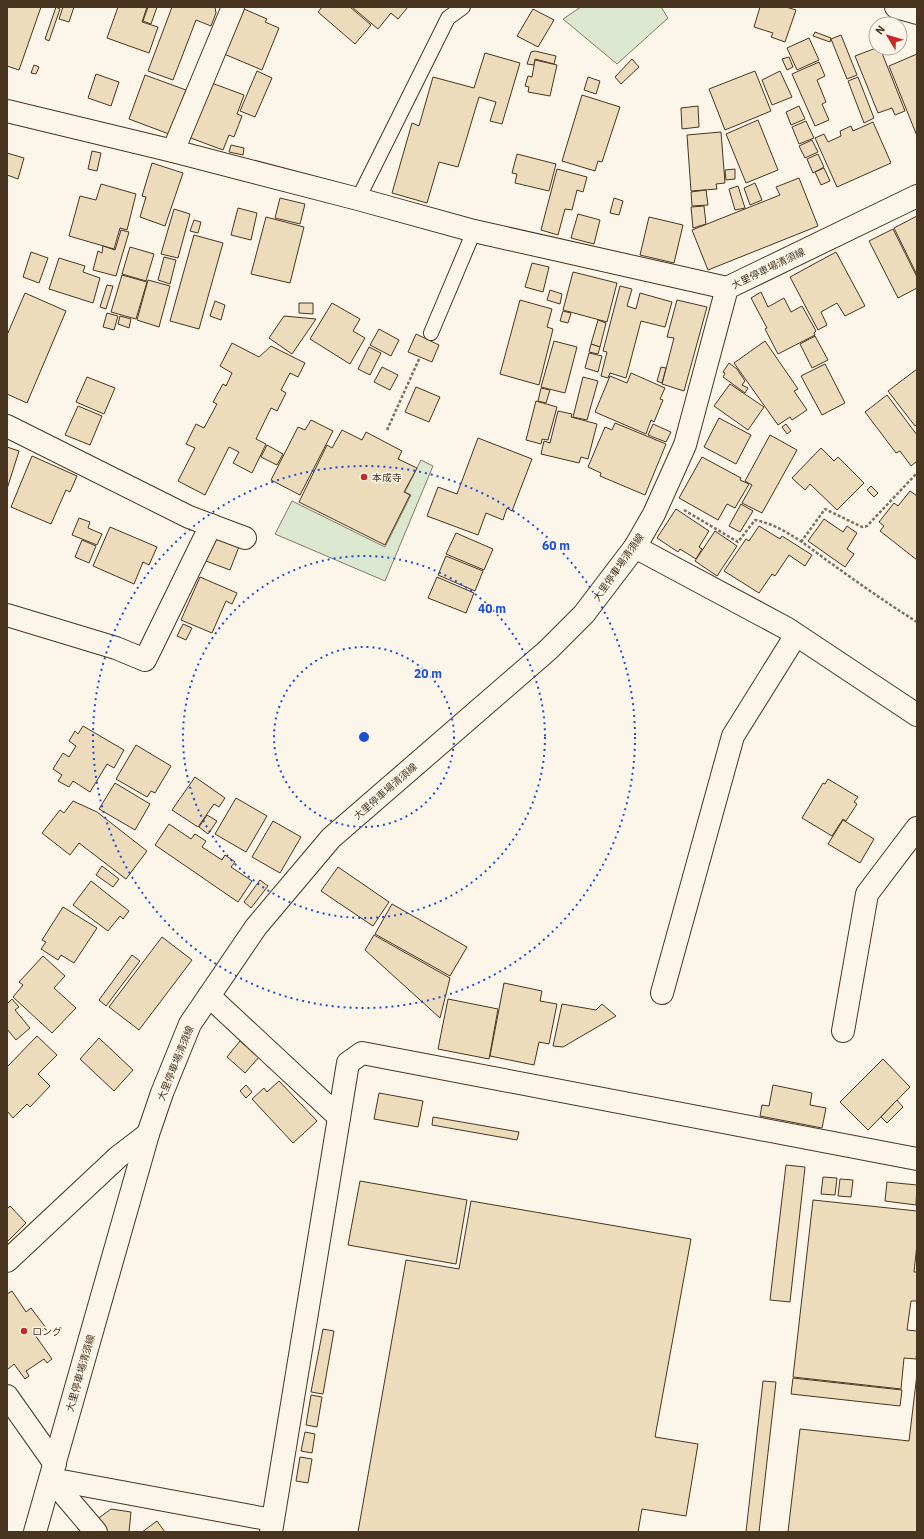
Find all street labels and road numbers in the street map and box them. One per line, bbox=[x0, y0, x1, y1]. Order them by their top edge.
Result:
street label: 大里停車場清須線 bbox=[729, 245, 807, 292]
street label: 大里停車場清須線 bbox=[590, 531, 647, 604]
street label: 大里停車場清須線 bbox=[351, 760, 420, 823]
street label: 大里停車場清須線 bbox=[154, 1024, 196, 1103]
street label: 大里停車場清須線 bbox=[63, 1333, 98, 1413]

